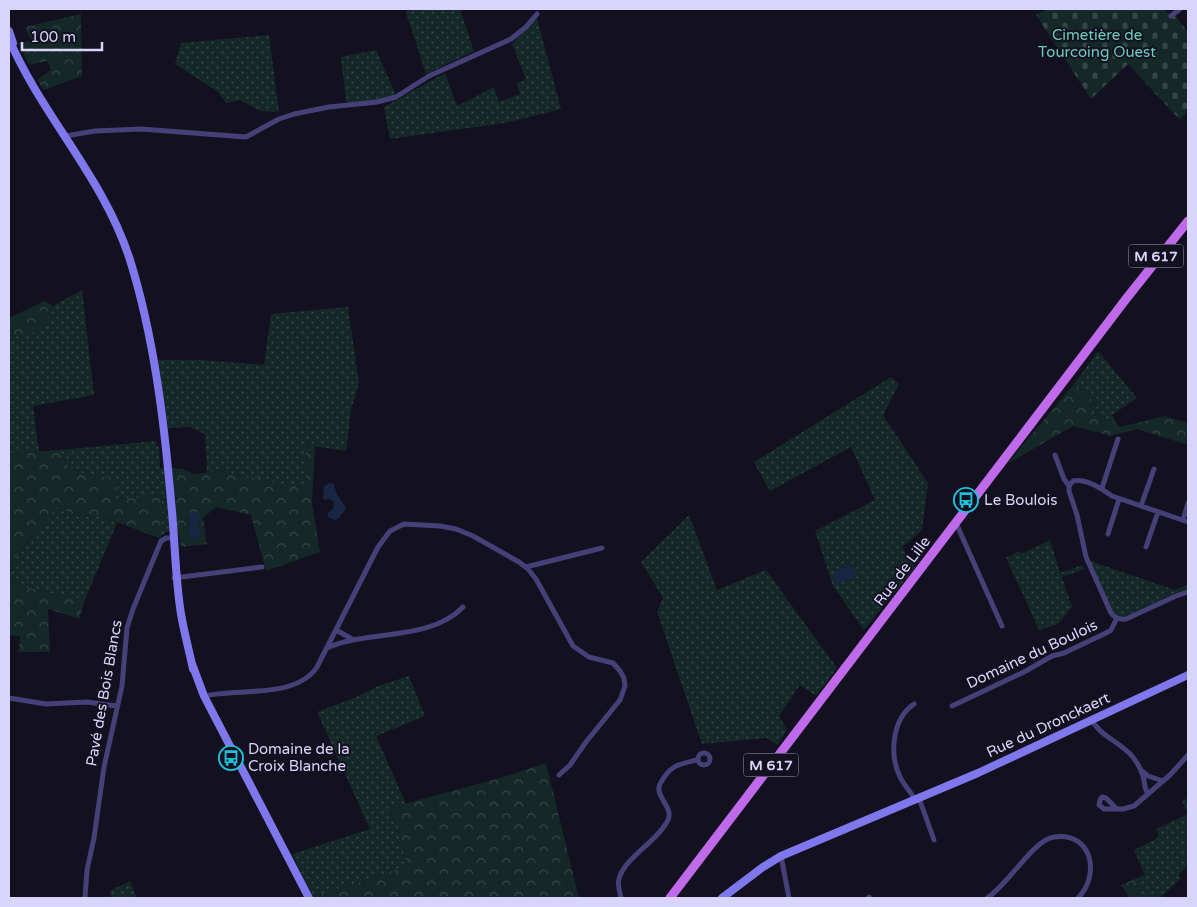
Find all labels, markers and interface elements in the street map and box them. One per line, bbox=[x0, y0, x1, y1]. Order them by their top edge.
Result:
scale bar bbox=[22, 20, 102, 52]
park label: Cimetière de Tourcoing Ouest bbox=[1038, 26, 1156, 61]
text: 100 m bbox=[30, 28, 76, 46]
road number: M 617 bbox=[1128, 245, 1184, 268]
bus stop icon: Le Boulois bbox=[953, 487, 979, 513]
place label: Le Boulois bbox=[984, 491, 1057, 509]
street label: Rue de Lille bbox=[870, 533, 934, 609]
street label: Domaine du Boulois bbox=[964, 616, 1100, 692]
street label: Pavé des Bois Blancs bbox=[82, 618, 126, 768]
street label: Rue du Dronckaert bbox=[983, 688, 1113, 761]
place label: Domaine de la Croix Blanche bbox=[248, 740, 350, 775]
bus stop icon: Domaine de la Croix Blanche bbox=[218, 745, 244, 771]
road number: M 617 bbox=[744, 754, 798, 776]

